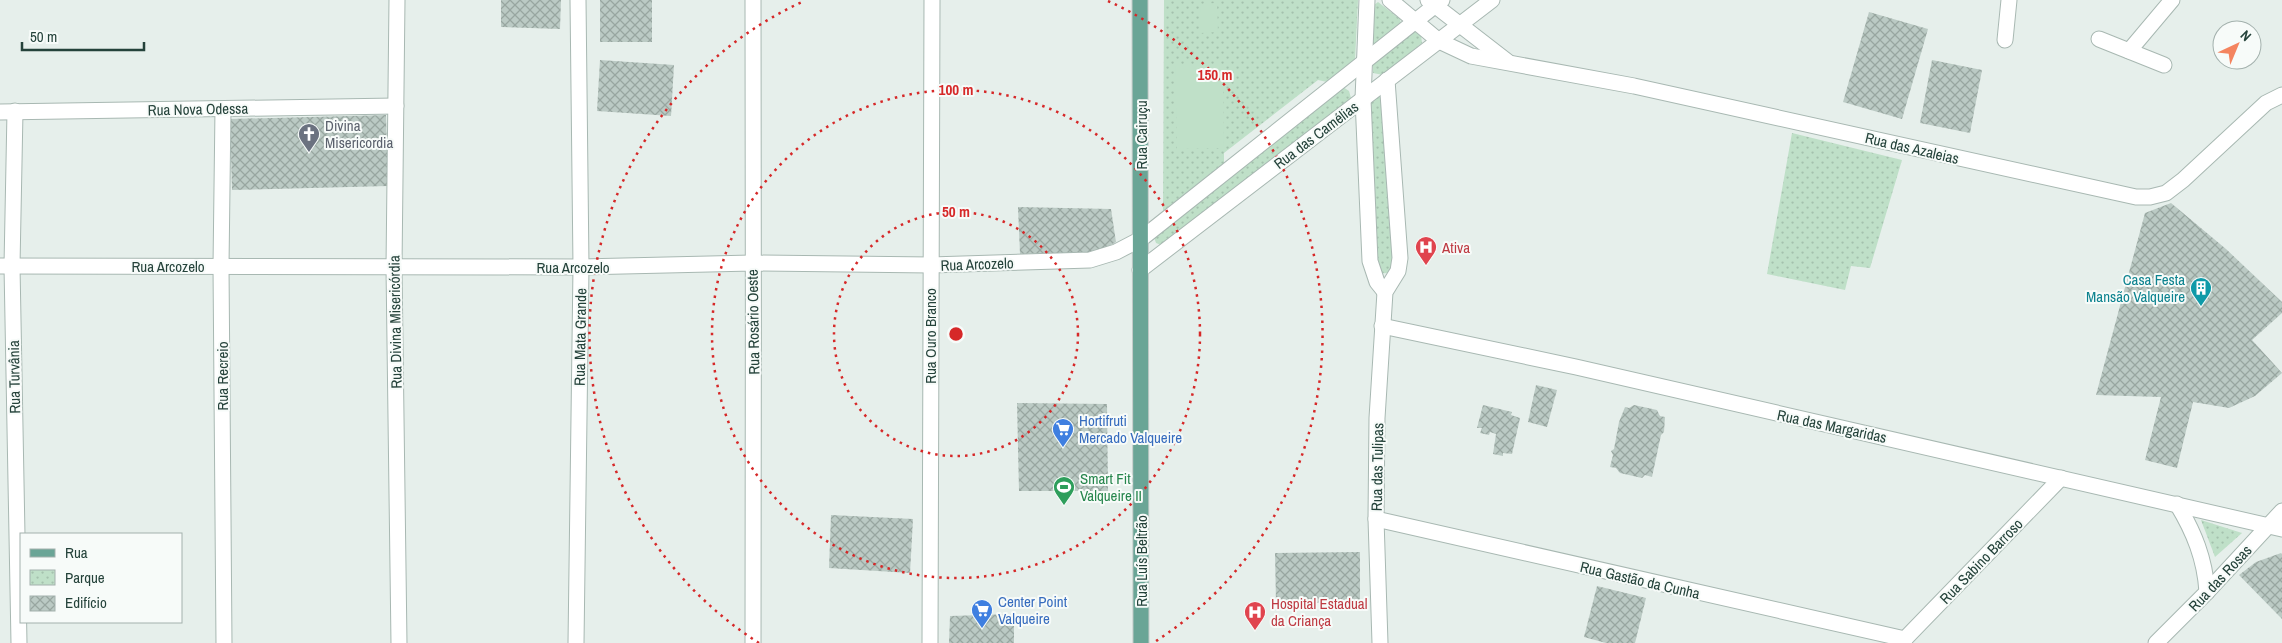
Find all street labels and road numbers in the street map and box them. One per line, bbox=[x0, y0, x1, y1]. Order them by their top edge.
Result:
street label: Rua das Camélias bbox=[1269, 96, 1363, 174]
street label: Rua Nova Odessa bbox=[148, 98, 249, 120]
street label: Rua Cairuçu bbox=[1131, 100, 1152, 170]
street label: Rua das Azaleias bbox=[1863, 127, 1961, 169]
street label: Rua Arcozelo bbox=[940, 252, 1014, 276]
street label: Rua Divina Misericórdia bbox=[383, 255, 407, 389]
street label: Rua Arcozelo bbox=[131, 256, 205, 277]
street label: Rua Arcozelo bbox=[536, 257, 610, 278]
street label: Rua Rosário Oeste bbox=[742, 269, 764, 375]
street label: Rua Mata Grande bbox=[569, 288, 591, 386]
street label: Rua Ouro Branco bbox=[920, 288, 941, 384]
street label: Rua Turvânia bbox=[3, 340, 25, 414]
street label: Rua Recreio bbox=[212, 341, 233, 411]
street label: Rua das Margaridas bbox=[1775, 404, 1889, 448]
street label: Rua das Tulipas bbox=[1366, 423, 1388, 511]
street label: Rua Sabino Barroso bbox=[1935, 514, 2027, 608]
street label: Rua Luís Beltrão bbox=[1131, 515, 1152, 607]
street label: Rua das Rosas bbox=[2184, 540, 2256, 616]
street label: Rua Gastão da Cunha bbox=[1578, 556, 1702, 604]

